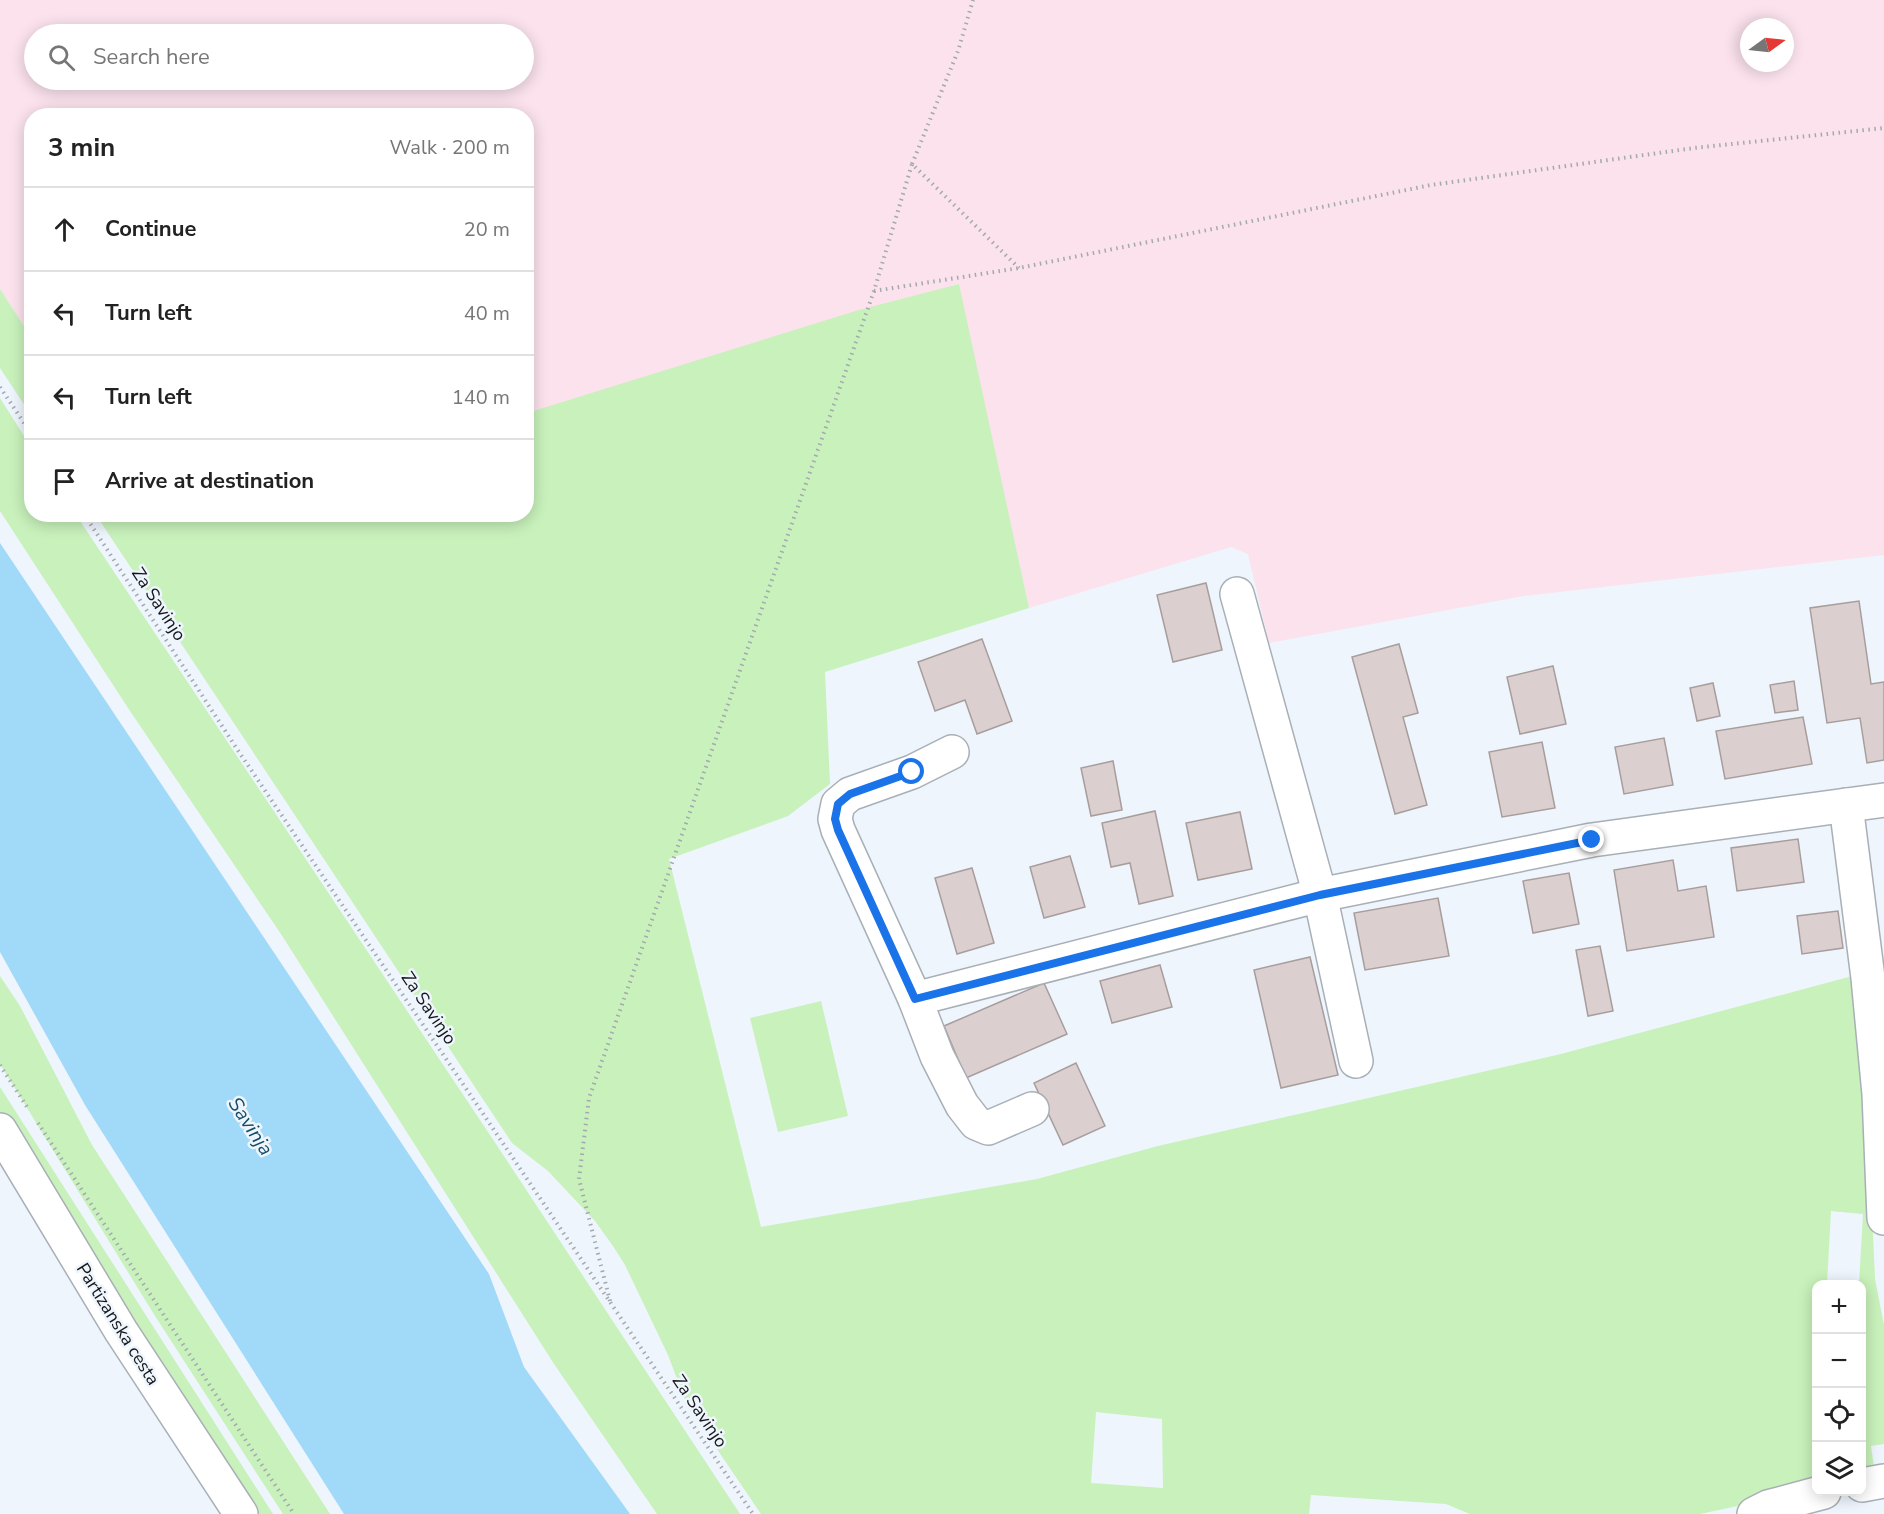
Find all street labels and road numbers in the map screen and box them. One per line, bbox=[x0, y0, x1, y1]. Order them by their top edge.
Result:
street label: Za Savinjo bbox=[126, 563, 192, 645]
street label: Za Savinjo bbox=[396, 967, 462, 1049]
street label: Partizanska cesta bbox=[71, 1258, 165, 1390]
street label: Za Savinjo bbox=[667, 1370, 733, 1452]

